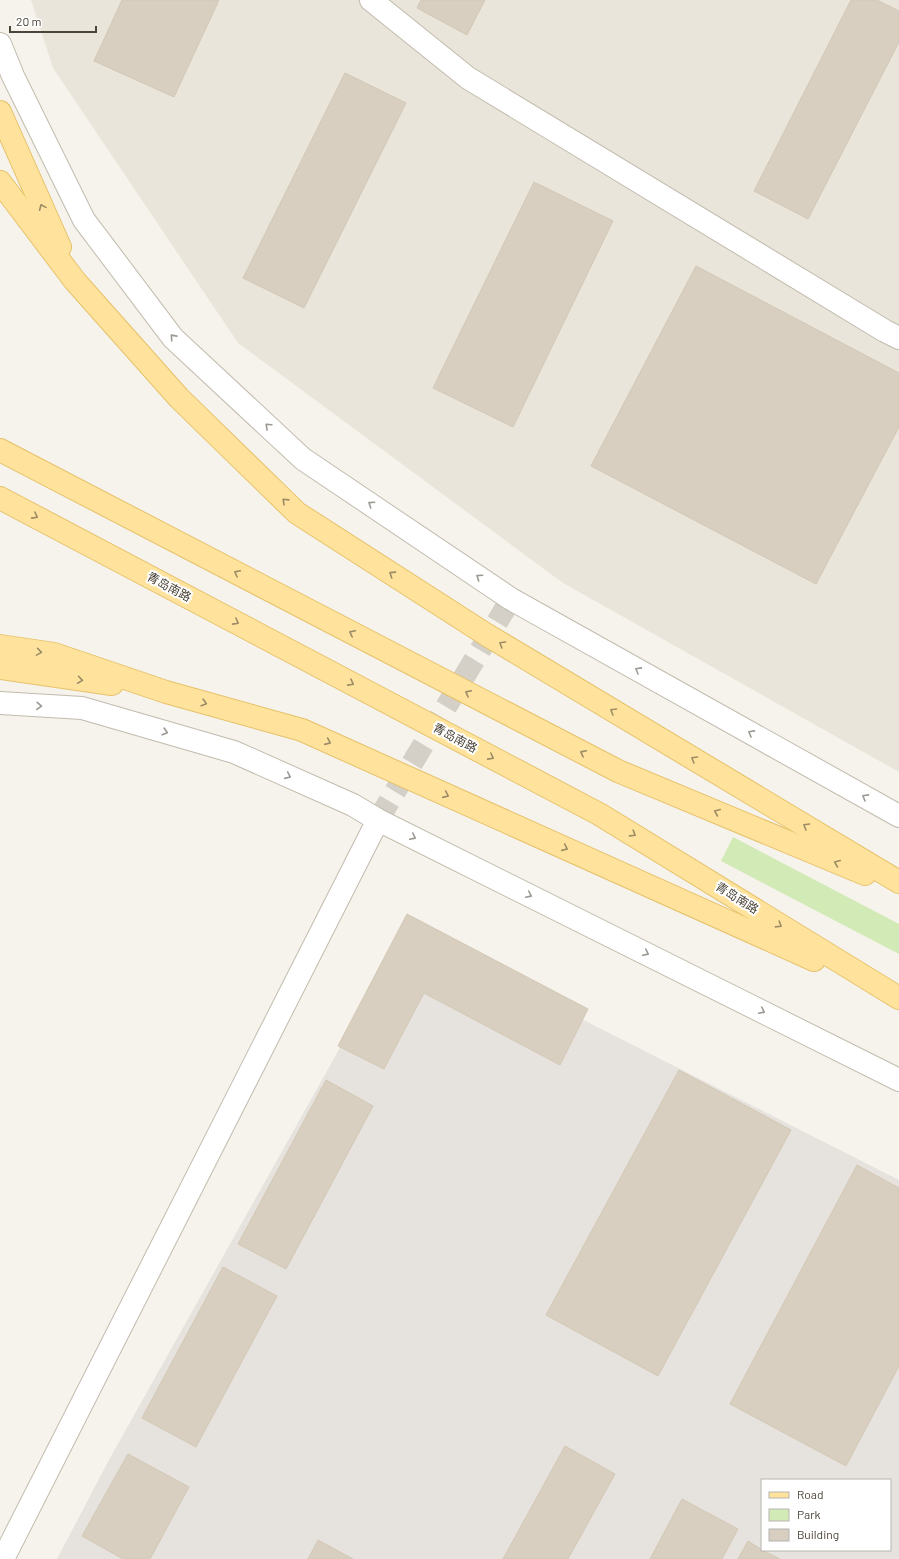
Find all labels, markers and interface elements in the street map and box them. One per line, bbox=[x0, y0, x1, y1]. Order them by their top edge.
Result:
scale bar bbox=[10, 8, 96, 34]
text: 20 m bbox=[16, 14, 42, 28]
one-way arrow bbox=[39, 204, 47, 212]
one-way arrow bbox=[171, 334, 178, 341]
one-way arrow bbox=[265, 423, 273, 431]
one-way arrow bbox=[282, 498, 290, 506]
one-way arrow bbox=[368, 502, 375, 509]
one-way arrow bbox=[30, 511, 38, 519]
street label: 青岛南路 bbox=[145, 569, 194, 604]
one-way arrow bbox=[234, 570, 241, 578]
one-way arrow bbox=[389, 571, 396, 579]
one-way arrow bbox=[476, 575, 483, 582]
one-way arrow bbox=[232, 618, 239, 625]
one-way arrow bbox=[349, 630, 357, 637]
one-way arrow bbox=[499, 641, 506, 649]
one-way arrow bbox=[35, 647, 42, 656]
one-way arrow bbox=[635, 667, 642, 675]
one-way arrow bbox=[77, 675, 83, 684]
one-way arrow bbox=[347, 678, 354, 686]
one-way arrow bbox=[465, 690, 472, 697]
one-way arrow bbox=[201, 698, 207, 706]
one-way arrow bbox=[36, 701, 42, 710]
one-way arrow bbox=[610, 708, 617, 715]
street label: 青岛南路 bbox=[431, 720, 480, 755]
one-way arrow bbox=[162, 727, 169, 736]
one-way arrow bbox=[748, 731, 756, 738]
one-way arrow bbox=[323, 737, 331, 745]
one-way arrow bbox=[580, 750, 587, 757]
one-way arrow bbox=[487, 752, 494, 759]
one-way arrow bbox=[691, 756, 698, 763]
one-way arrow bbox=[283, 771, 291, 779]
one-way arrow bbox=[442, 790, 450, 798]
one-way arrow bbox=[862, 794, 869, 801]
one-way arrow bbox=[714, 809, 721, 817]
one-way arrow bbox=[803, 823, 810, 830]
one-way arrow bbox=[629, 830, 636, 837]
one-way arrow bbox=[409, 833, 416, 840]
one-way arrow bbox=[560, 843, 568, 851]
one-way arrow bbox=[834, 860, 842, 868]
street label: 青岛南路 bbox=[713, 878, 762, 916]
one-way arrow bbox=[525, 891, 533, 898]
one-way arrow bbox=[775, 920, 782, 927]
one-way arrow bbox=[641, 949, 649, 956]
one-way arrow bbox=[758, 1006, 765, 1014]
legend bbox=[761, 1479, 891, 1551]
text: Road bbox=[797, 1487, 824, 1501]
text: Park bbox=[797, 1507, 821, 1521]
text: Building bbox=[797, 1527, 839, 1541]

